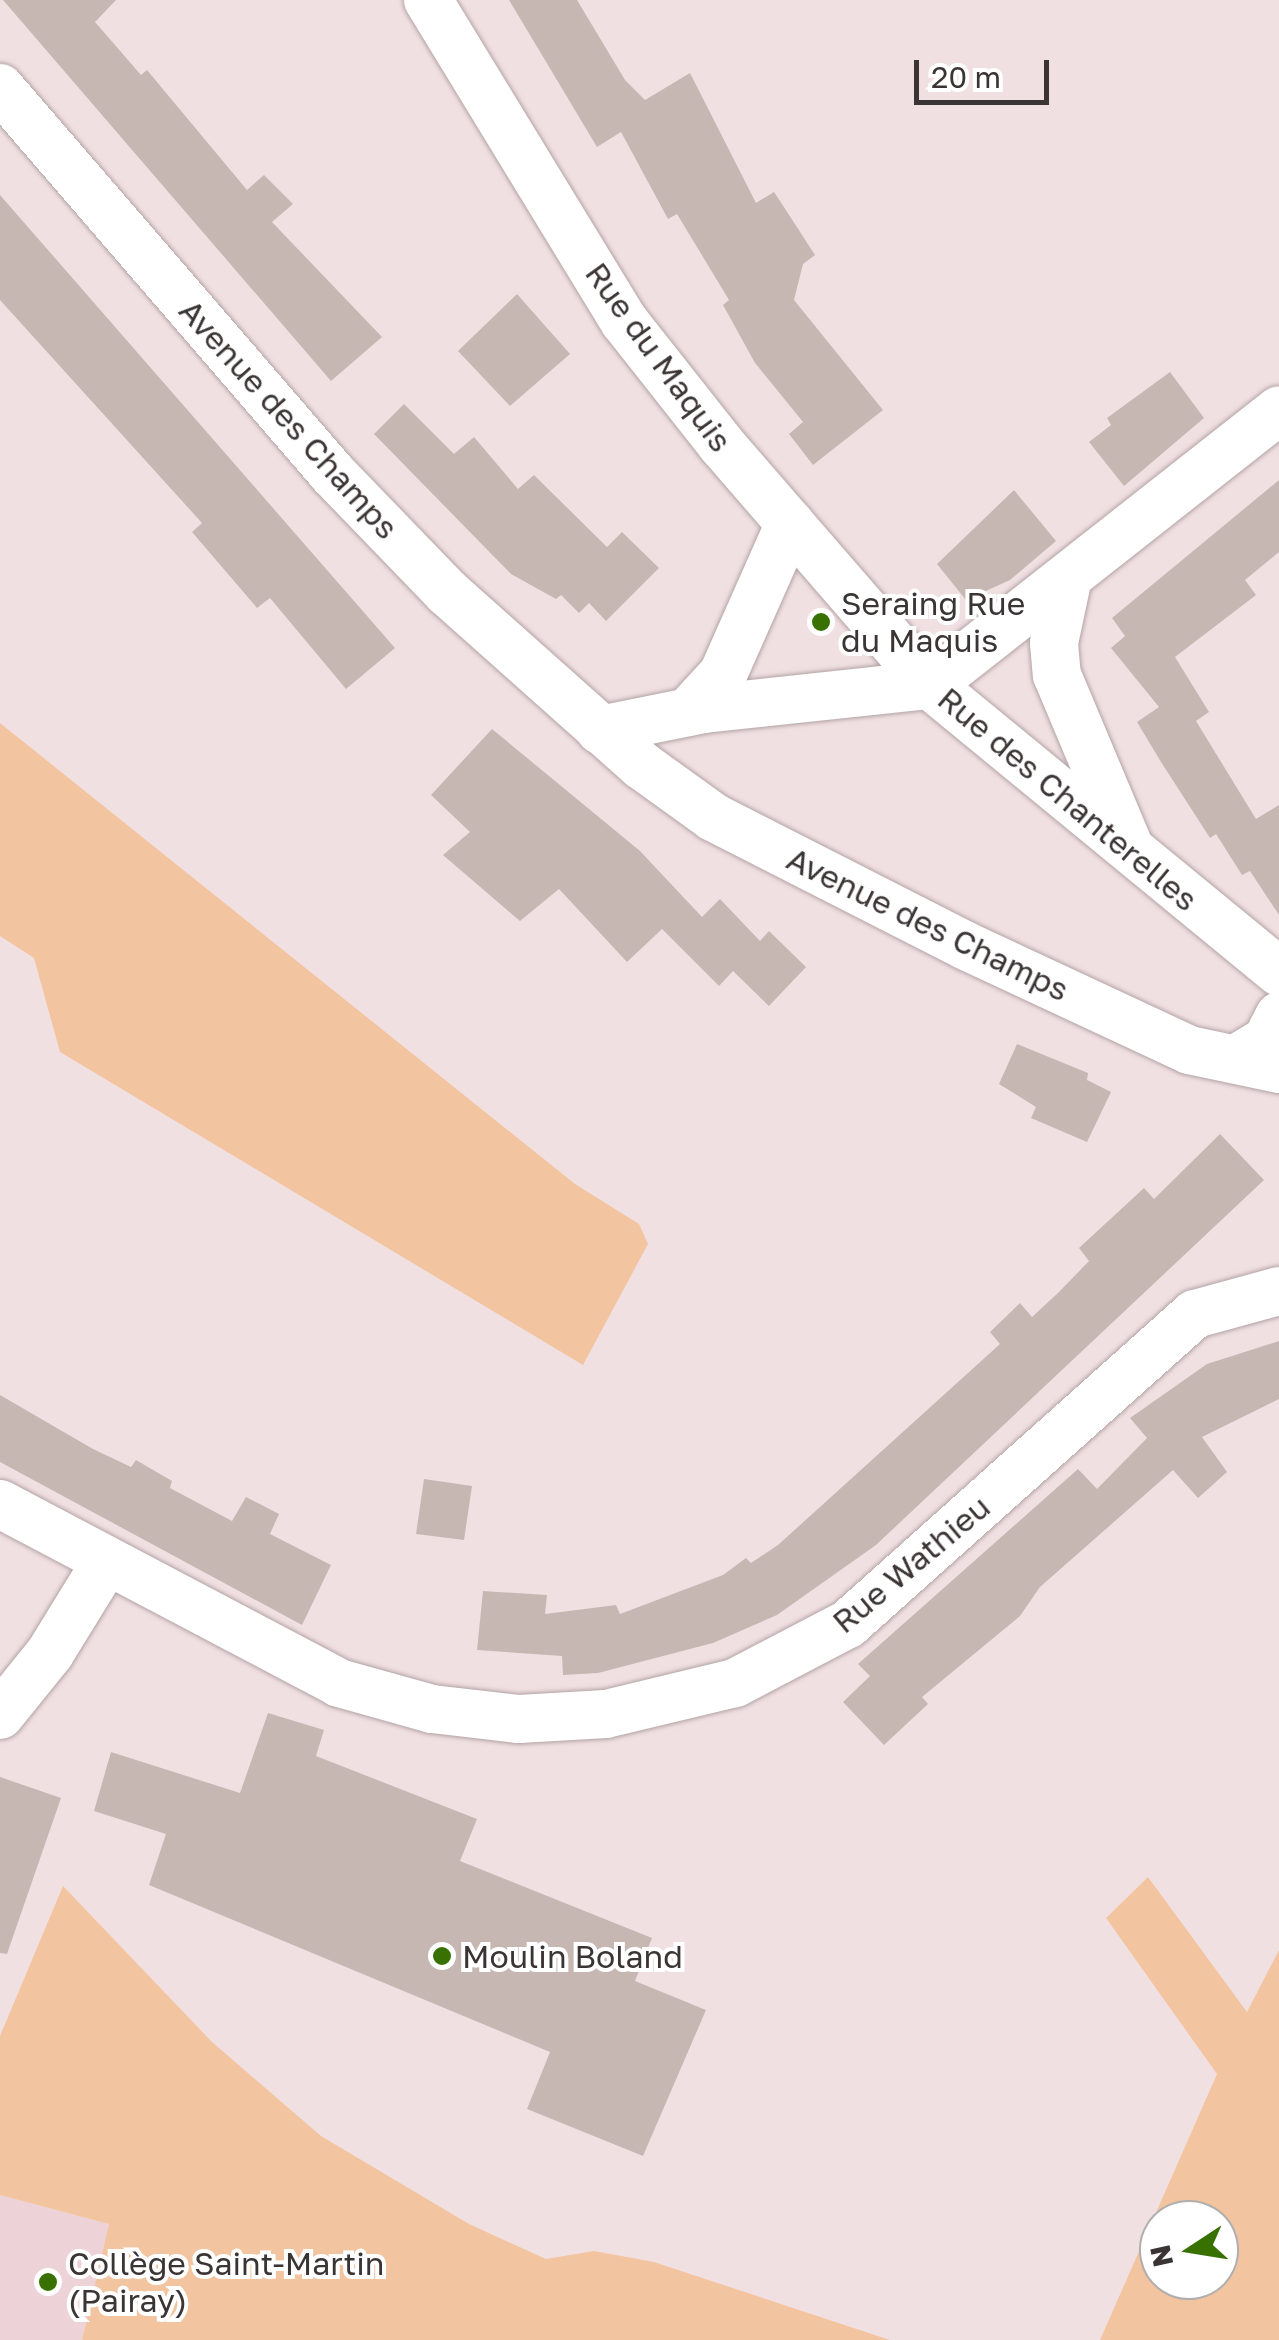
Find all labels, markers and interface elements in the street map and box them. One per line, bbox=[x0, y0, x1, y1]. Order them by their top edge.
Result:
scale bar bbox=[919, 40, 1054, 102]
text: 20 m bbox=[931, 59, 1001, 95]
street label: Rue du Maquis bbox=[578, 255, 740, 459]
street label: Avenue des Champs bbox=[171, 291, 407, 547]
place label: Seraing Rue du Maquis bbox=[841, 585, 1025, 660]
marker: Seraing Rue du Maquis bbox=[810, 611, 832, 633]
street label: Rue des Chanterelles bbox=[930, 679, 1206, 919]
street label: Avenue des Champs bbox=[781, 839, 1075, 1009]
street label: Rue Wathieu bbox=[825, 1487, 997, 1641]
place label: Moulin Boland bbox=[462, 1937, 683, 1975]
marker: Moulin Boland bbox=[431, 1945, 453, 1967]
north arrow bbox=[1139, 2200, 1239, 2300]
text: N bbox=[1143, 2242, 1179, 2270]
place label: Collège Saint-Martin (Pairay) bbox=[68, 2245, 385, 2320]
marker: Collège Saint-Martin (Pairay) bbox=[37, 2271, 59, 2293]

